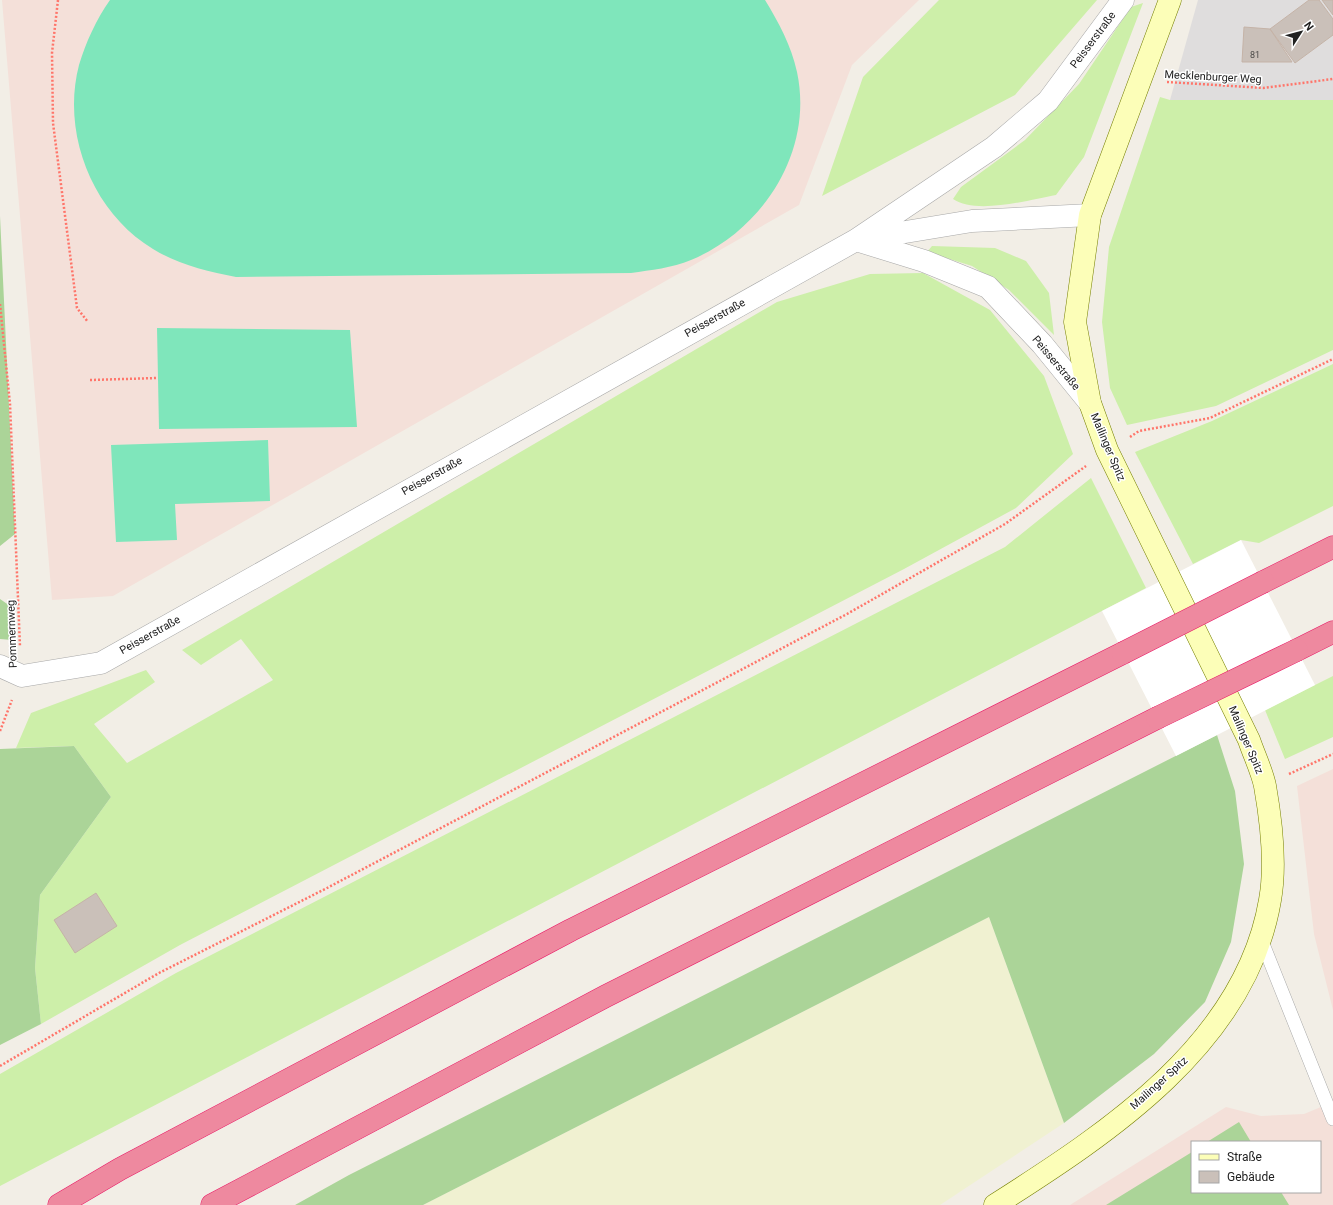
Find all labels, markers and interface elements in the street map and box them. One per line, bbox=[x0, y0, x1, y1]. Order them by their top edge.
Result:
street label: Peisserstraße bbox=[1068, 9, 1119, 71]
north arrow bbox=[1281, 12, 1321, 52]
text: N bbox=[1301, 19, 1316, 34]
house number: 81 bbox=[1250, 50, 1260, 60]
street label: Mecklenburger Weg bbox=[1164, 68, 1262, 86]
street label: Peisserstraße bbox=[682, 296, 748, 340]
street label: Peisserstraße bbox=[1029, 333, 1083, 393]
street label: Mailinger Spitz bbox=[1088, 411, 1128, 483]
street label: Peisserstraße bbox=[399, 454, 465, 498]
street label: Pommernweg bbox=[4, 600, 20, 668]
street label: Peisserstraße bbox=[117, 613, 183, 657]
street label: Mailinger Spitz bbox=[1226, 704, 1266, 776]
street label: Mailinger Spitz bbox=[1128, 1054, 1191, 1112]
legend bbox=[1191, 1141, 1321, 1193]
text: Straße bbox=[1227, 1150, 1262, 1164]
text: Gebäude bbox=[1227, 1170, 1275, 1184]

